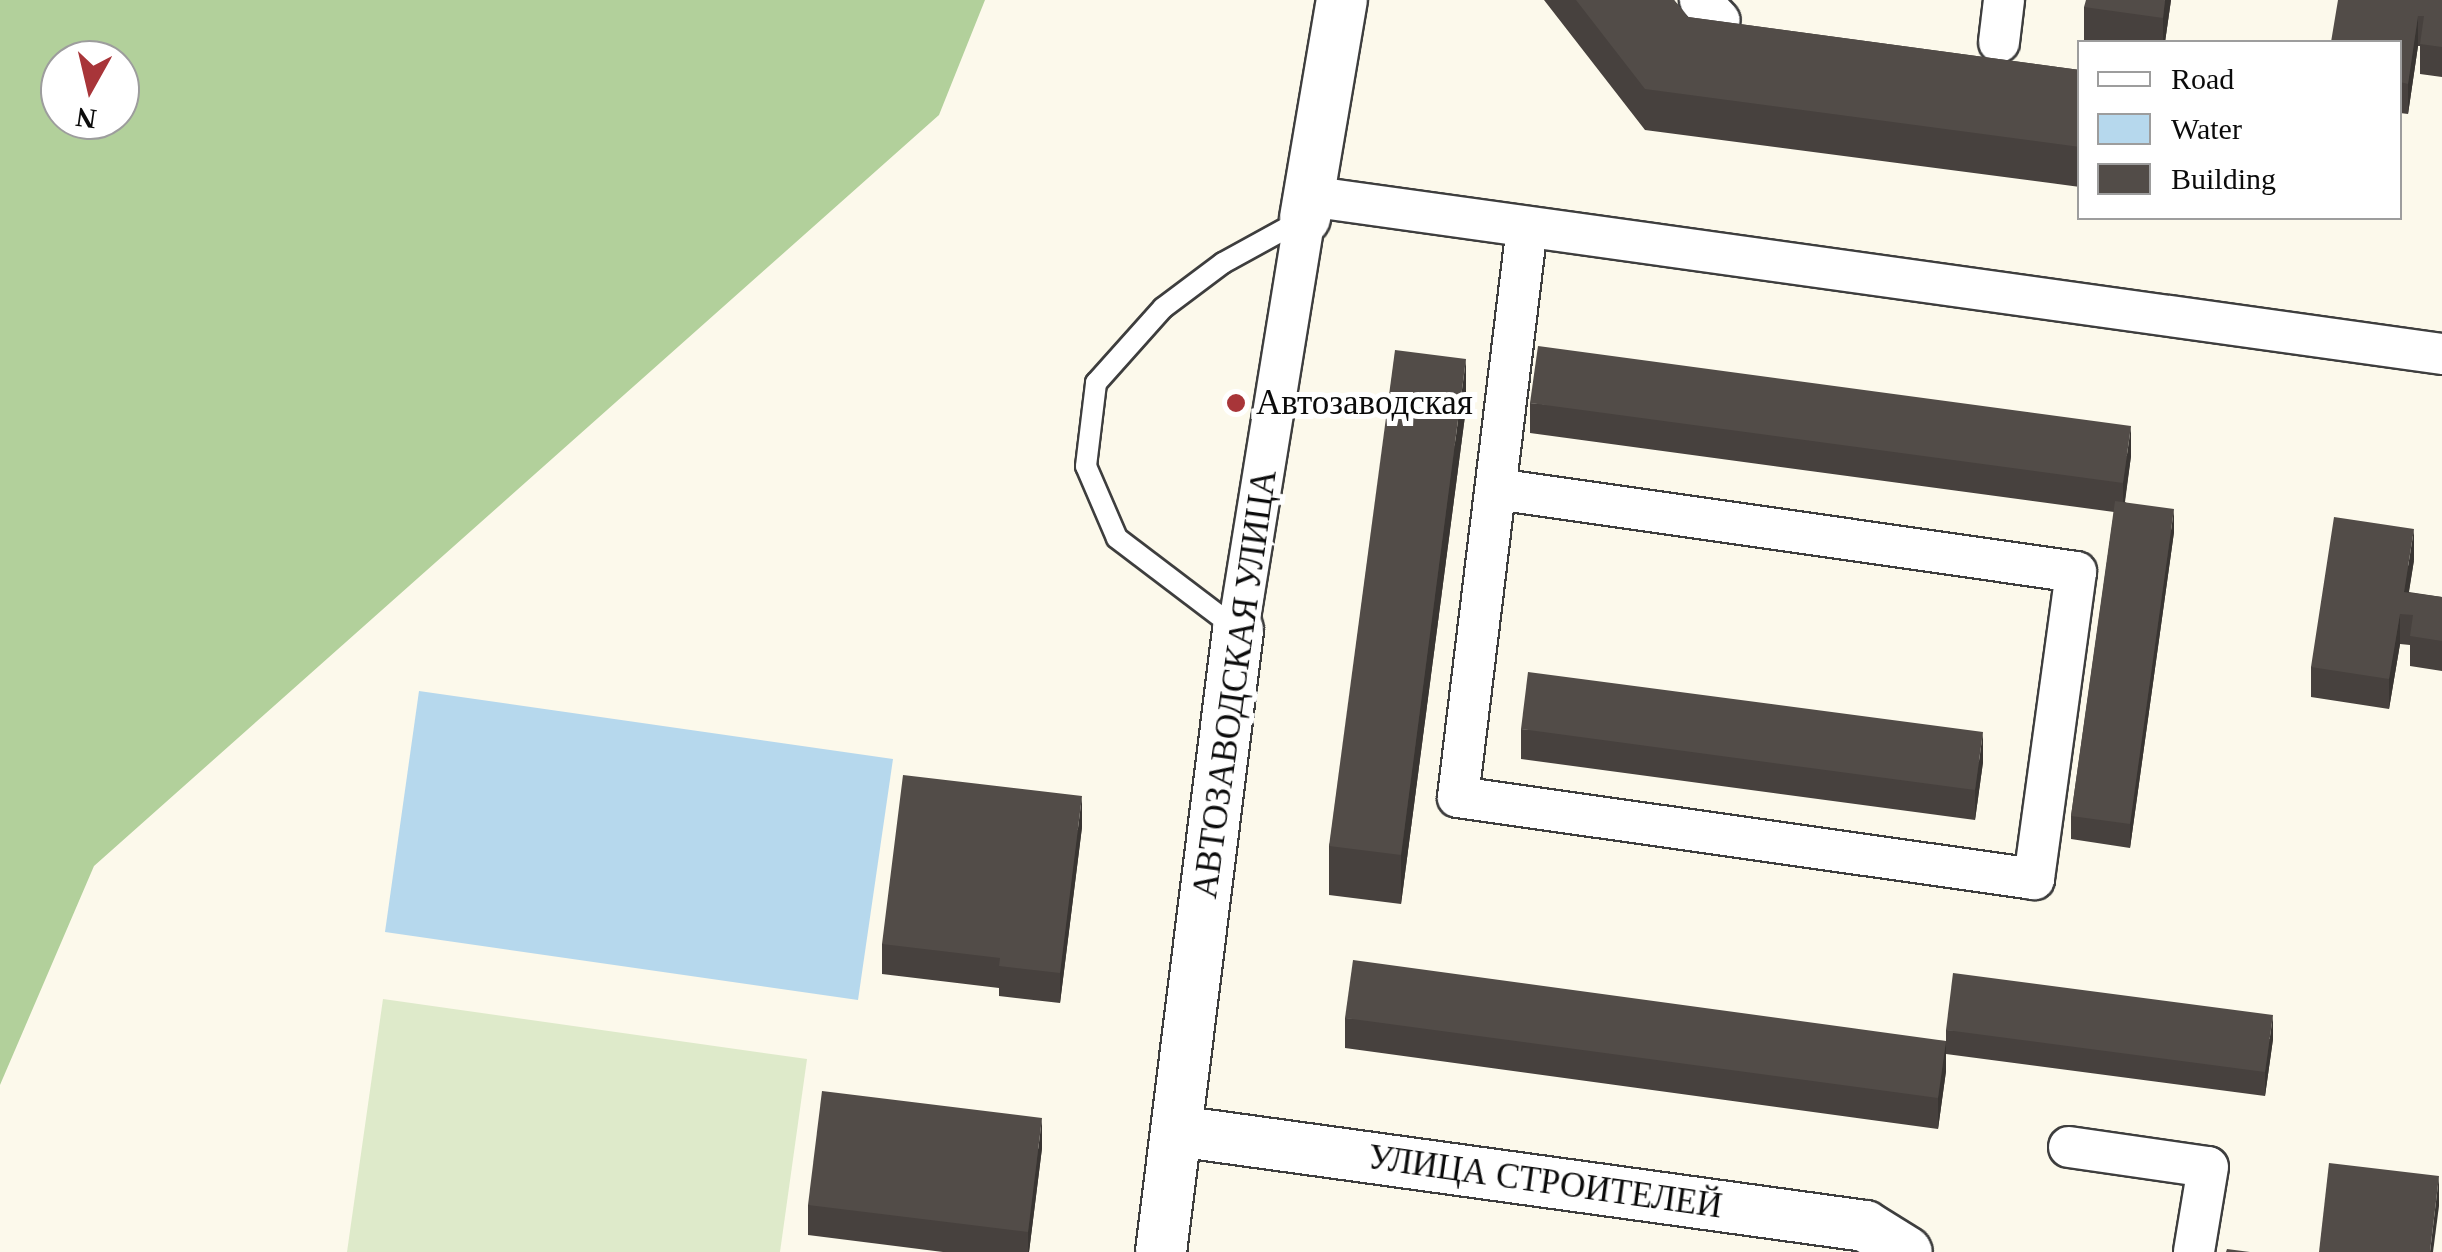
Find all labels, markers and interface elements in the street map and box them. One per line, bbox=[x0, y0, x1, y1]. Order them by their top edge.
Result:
north arrow bbox=[40, 40, 140, 140]
legend bbox=[2077, 40, 2402, 220]
text: Road bbox=[2171, 62, 2234, 95]
text: N bbox=[74, 101, 98, 135]
text: Water bbox=[2171, 112, 2242, 145]
text: Building bbox=[2171, 162, 2276, 195]
place label: Автозаводская bbox=[1256, 382, 1473, 424]
marker: Автозаводская bbox=[1225, 392, 1247, 414]
street label: АВТОЗАВОДСКАЯ УЛИЦА bbox=[1184, 467, 1286, 901]
street label: УЛИЦА СТРОИТЕЛЕЙ bbox=[1365, 1136, 1725, 1228]

